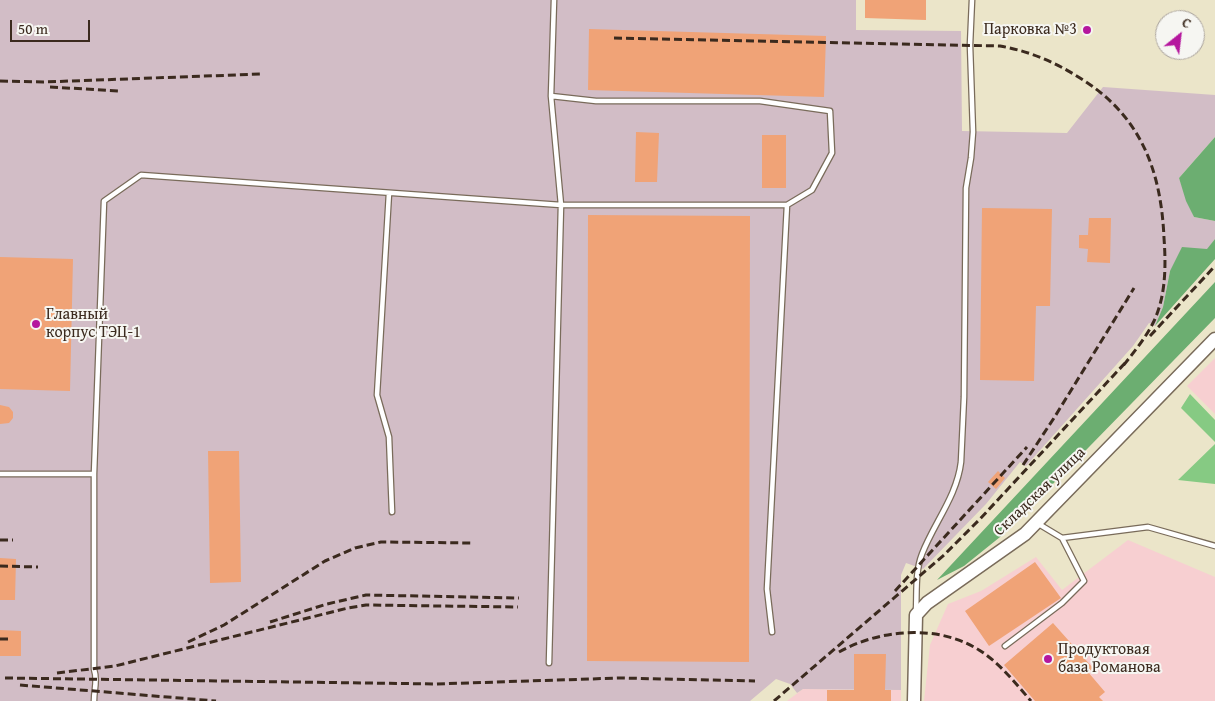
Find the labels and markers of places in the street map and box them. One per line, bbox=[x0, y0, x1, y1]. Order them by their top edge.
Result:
place label: Парковка №3 bbox=[984, 20, 1077, 40]
marker: Парковка №3 bbox=[1081, 24, 1093, 36]
place label: Главный корпус ТЭЦ-1 bbox=[46, 305, 141, 343]
marker: Главный корпус ТЭЦ-1 bbox=[30, 318, 42, 330]
place label: Продуктовая база Романова bbox=[1058, 640, 1161, 678]
marker: Продуктовая база Романова bbox=[1042, 653, 1054, 665]

